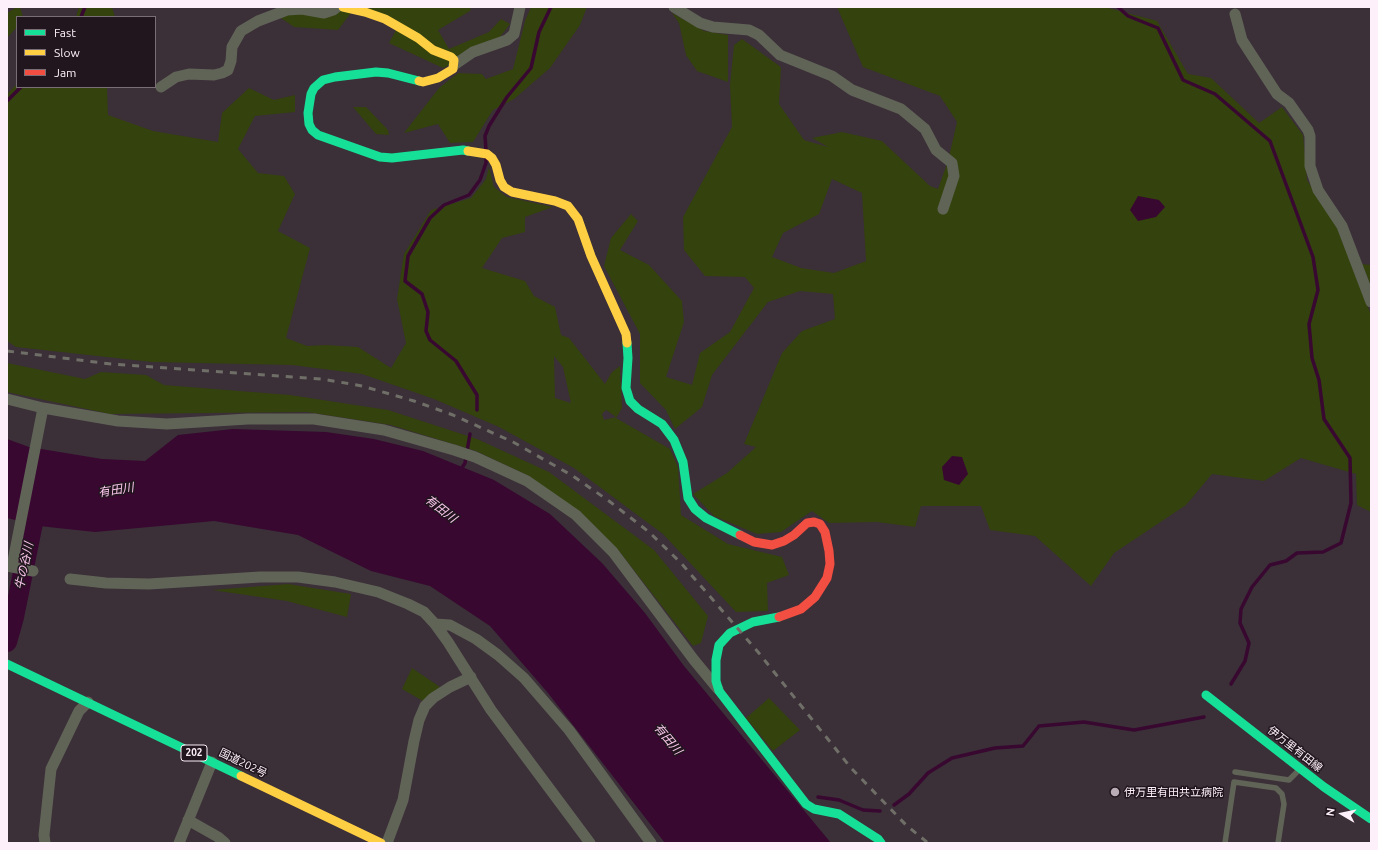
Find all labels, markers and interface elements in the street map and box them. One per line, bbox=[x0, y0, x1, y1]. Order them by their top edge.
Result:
legend bbox=[16, 16, 156, 88]
text: Fast bbox=[54, 26, 76, 39]
text: Slow bbox=[54, 46, 80, 59]
text: Jam bbox=[54, 66, 76, 79]
water label: 有田川 bbox=[97, 480, 135, 500]
water label: 有田川 bbox=[422, 492, 460, 526]
water label: 牛の谷川 bbox=[12, 541, 36, 591]
water label: 有田川 bbox=[651, 721, 685, 757]
street label: 伊万里有田線 bbox=[1265, 723, 1325, 775]
road number: 202 bbox=[181, 745, 207, 761]
street label: 国道202号 bbox=[217, 746, 269, 780]
place label: 伊万里有田共立病院 bbox=[1124, 785, 1223, 799]
marker: 伊万里有田共立病院 bbox=[1109, 786, 1121, 798]
north arrow bbox=[1322, 794, 1362, 834]
text: N bbox=[1324, 807, 1337, 817]

